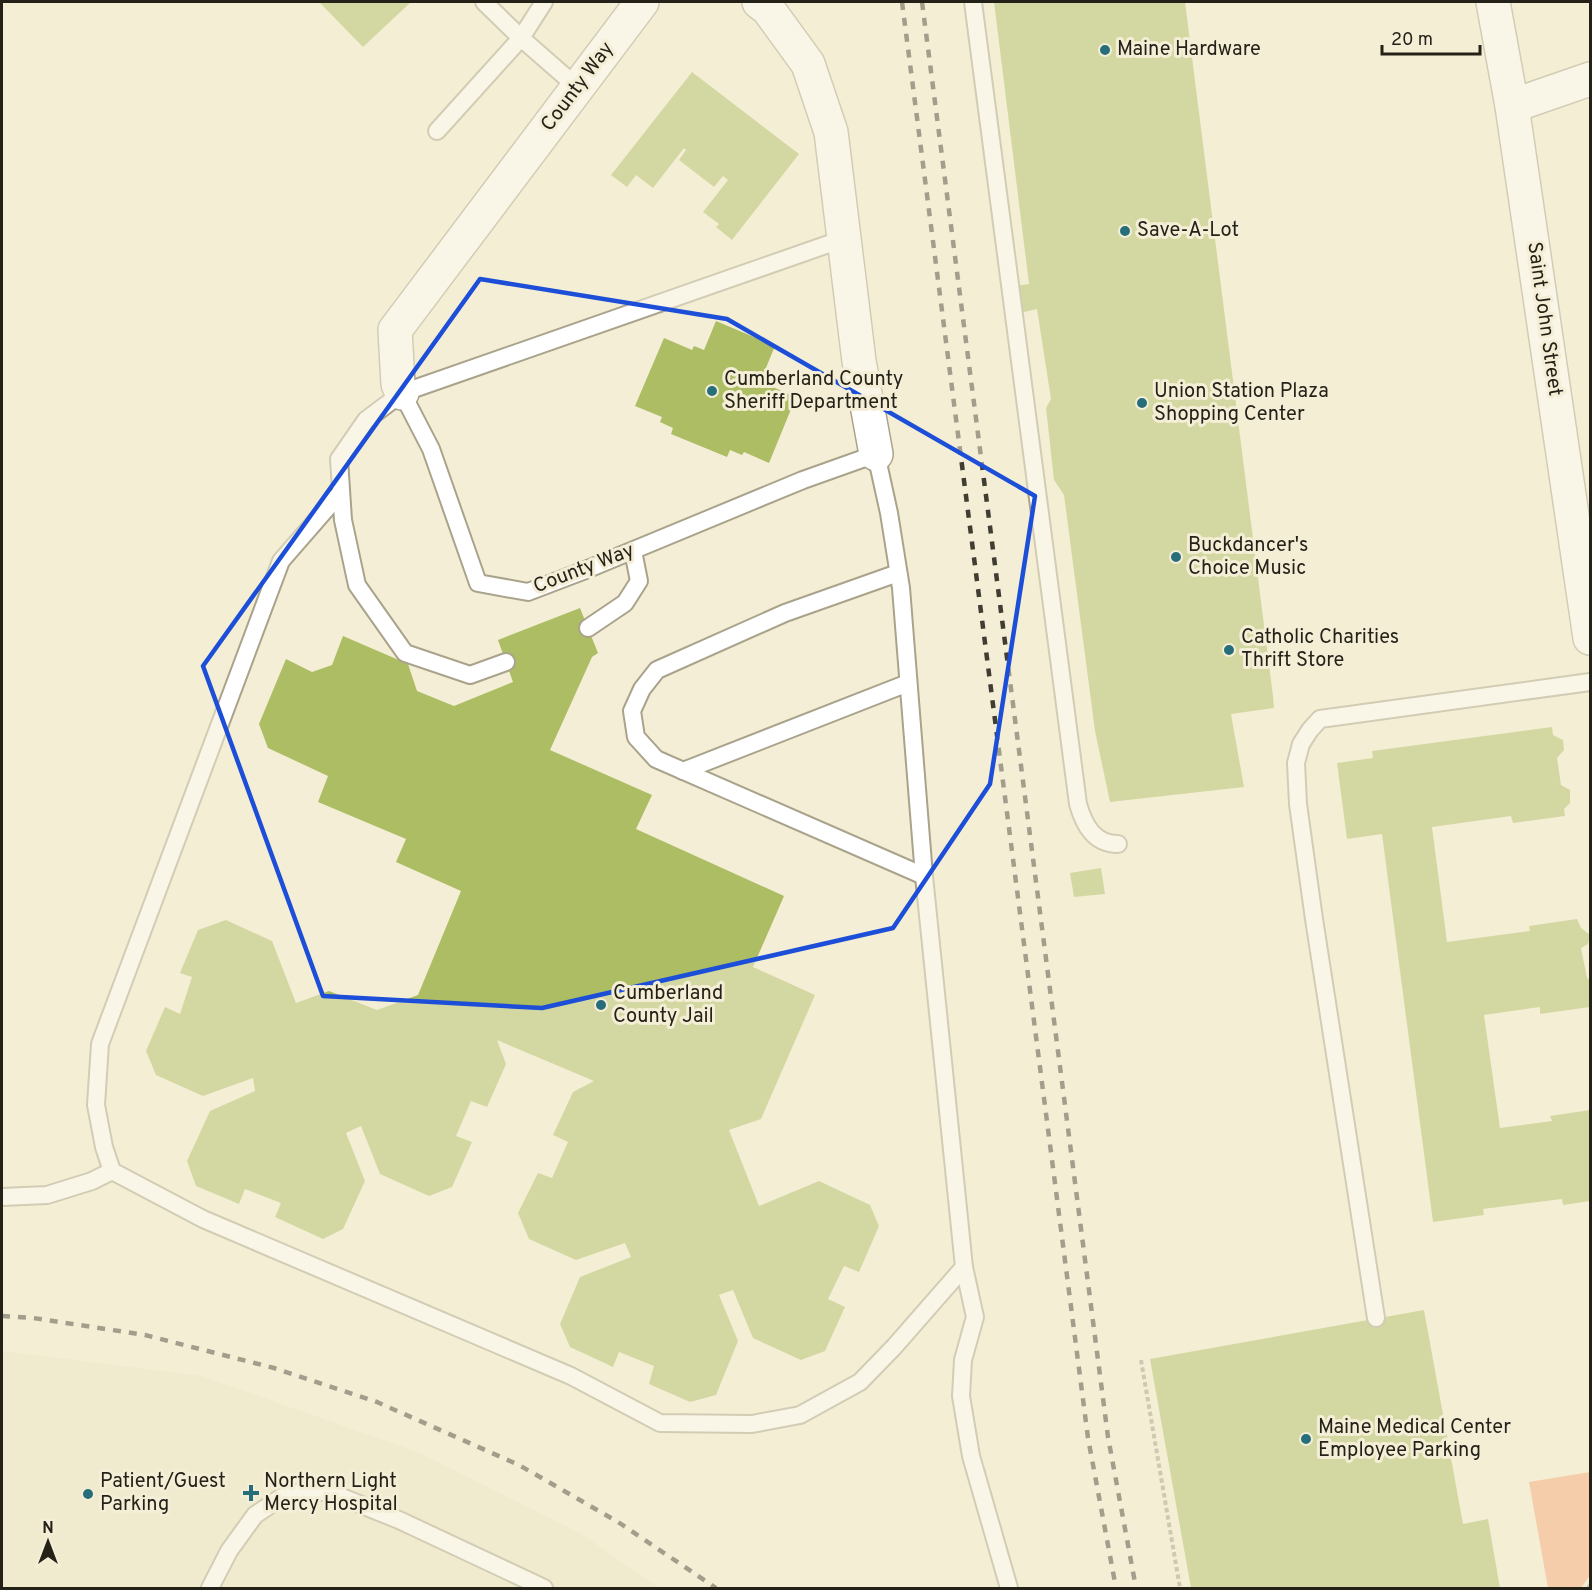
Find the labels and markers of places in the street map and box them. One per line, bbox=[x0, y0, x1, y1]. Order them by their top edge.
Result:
place label: Maine Hardware bbox=[1117, 37, 1261, 63]
marker: Maine Hardware bbox=[1098, 43, 1112, 57]
place label: Save-A-Lot bbox=[1137, 218, 1239, 244]
marker: Save-A-Lot bbox=[1118, 224, 1132, 238]
place label: Cumberland County Sheriff Department bbox=[724, 367, 903, 416]
place label: Union Station Plaza Shopping Center bbox=[1154, 379, 1329, 428]
marker: Cumberland County Sheriff Department bbox=[705, 384, 719, 398]
marker: Union Station Plaza Shopping Center bbox=[1135, 396, 1149, 410]
place label: Buckdancer's Choice Music bbox=[1188, 533, 1308, 582]
marker: Buckdancer's Choice Music bbox=[1169, 550, 1183, 564]
place label: Catholic Charities Thrift Store bbox=[1241, 625, 1399, 674]
marker: Catholic Charities Thrift Store bbox=[1222, 643, 1236, 657]
place label: Cumberland County Jail bbox=[613, 981, 723, 1030]
marker: Cumberland County Jail bbox=[594, 998, 608, 1012]
place label: Maine Medical Center Employee Parking bbox=[1318, 1415, 1511, 1464]
marker: Maine Medical Center Employee Parking bbox=[1299, 1432, 1313, 1446]
place label: Patient/Guest Parking bbox=[100, 1469, 226, 1518]
place label: Northern Light Mercy Hospital bbox=[264, 1469, 398, 1518]
marker: Northern Light Mercy Hospital bbox=[242, 1484, 260, 1502]
marker: Patient/Guest Parking bbox=[81, 1487, 95, 1501]

